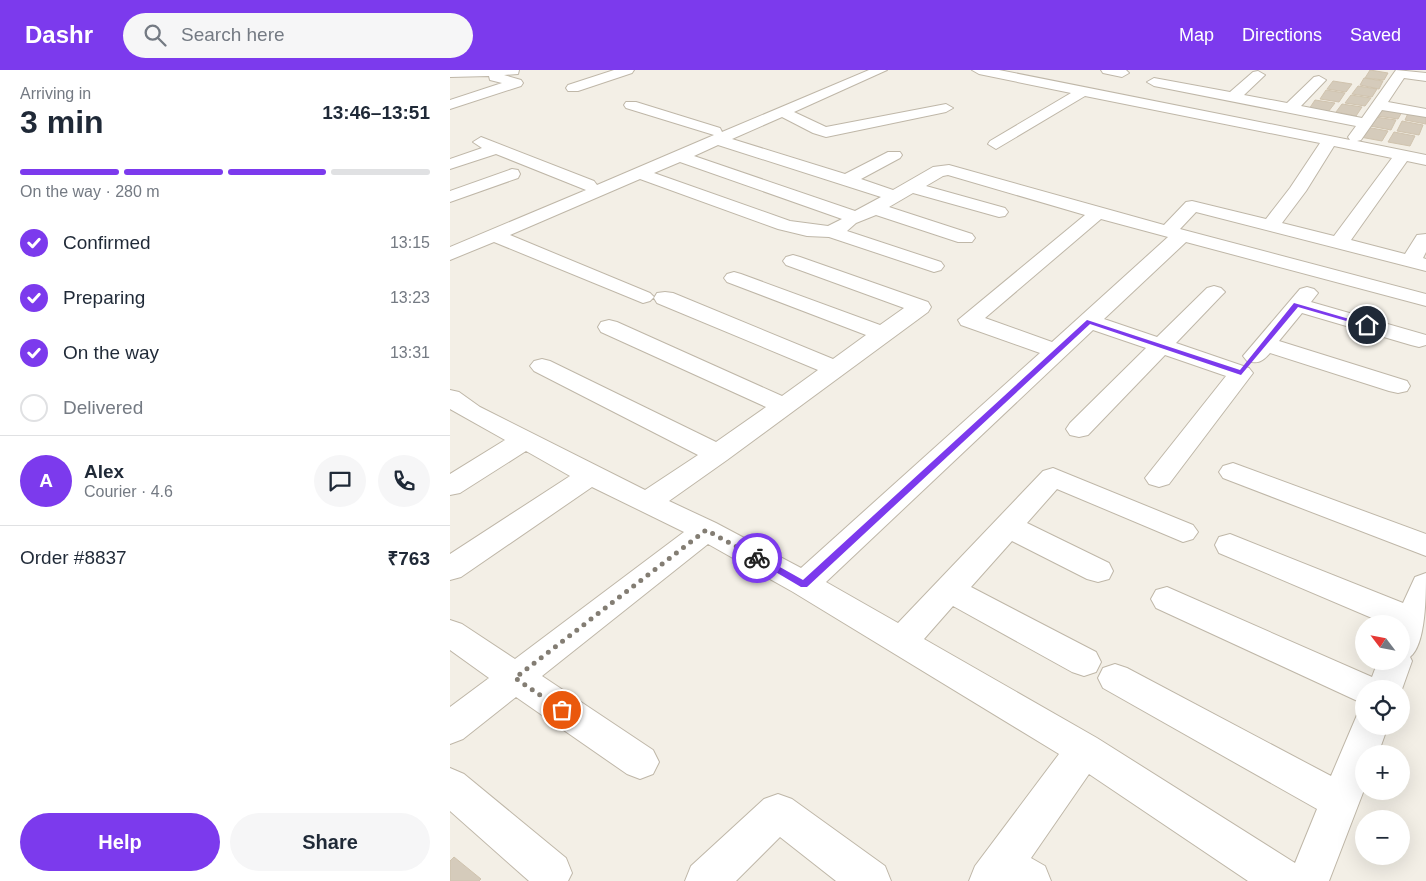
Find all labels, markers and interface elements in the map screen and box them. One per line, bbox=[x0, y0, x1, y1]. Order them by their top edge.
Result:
search box bbox=[123, 13, 473, 58]
text: Dashr bbox=[25, 21, 93, 48]
icon: search bbox=[141, 21, 169, 49]
text: Search here bbox=[181, 24, 285, 45]
text: Map bbox=[1179, 25, 1214, 45]
text: Directions bbox=[1242, 25, 1322, 45]
text: Saved bbox=[1350, 25, 1401, 45]
text: Arriving in bbox=[20, 85, 91, 102]
text: 13:46–13:51 bbox=[322, 102, 430, 123]
text: 3 min bbox=[20, 104, 104, 140]
text: On the way · 280 m bbox=[20, 183, 160, 200]
icon: check bbox=[20, 229, 48, 257]
text: Confirmed bbox=[63, 232, 151, 253]
text: 13:15 bbox=[390, 234, 430, 251]
icon: check bbox=[20, 284, 48, 312]
text: Preparing bbox=[63, 287, 145, 308]
text: 13:23 bbox=[390, 289, 430, 306]
pin bbox=[1346, 304, 1388, 346]
icon: home bbox=[1353, 311, 1381, 339]
icon: check bbox=[20, 339, 48, 367]
text: On the way bbox=[63, 342, 159, 363]
text: 13:31 bbox=[390, 344, 430, 361]
text: Delivered bbox=[63, 397, 143, 418]
button: chat bbox=[314, 455, 366, 507]
button: phone bbox=[378, 455, 430, 507]
text: Alex bbox=[84, 461, 124, 482]
text: A bbox=[39, 470, 53, 491]
text: Courier · 4.6 bbox=[84, 483, 173, 500]
courier bbox=[732, 533, 782, 583]
icon: bike bbox=[743, 544, 771, 572]
text: Order #8837 bbox=[20, 547, 127, 568]
text: ₹763 bbox=[387, 548, 430, 569]
north arrow bbox=[1355, 615, 1410, 670]
map controls bbox=[1355, 615, 1410, 865]
button: locate bbox=[1355, 680, 1410, 735]
pin bbox=[541, 689, 583, 731]
icon: bag bbox=[548, 696, 576, 724]
button: + bbox=[1355, 745, 1410, 800]
button: − bbox=[1355, 810, 1410, 865]
button: Help bbox=[20, 813, 220, 871]
button: Share bbox=[230, 813, 430, 871]

